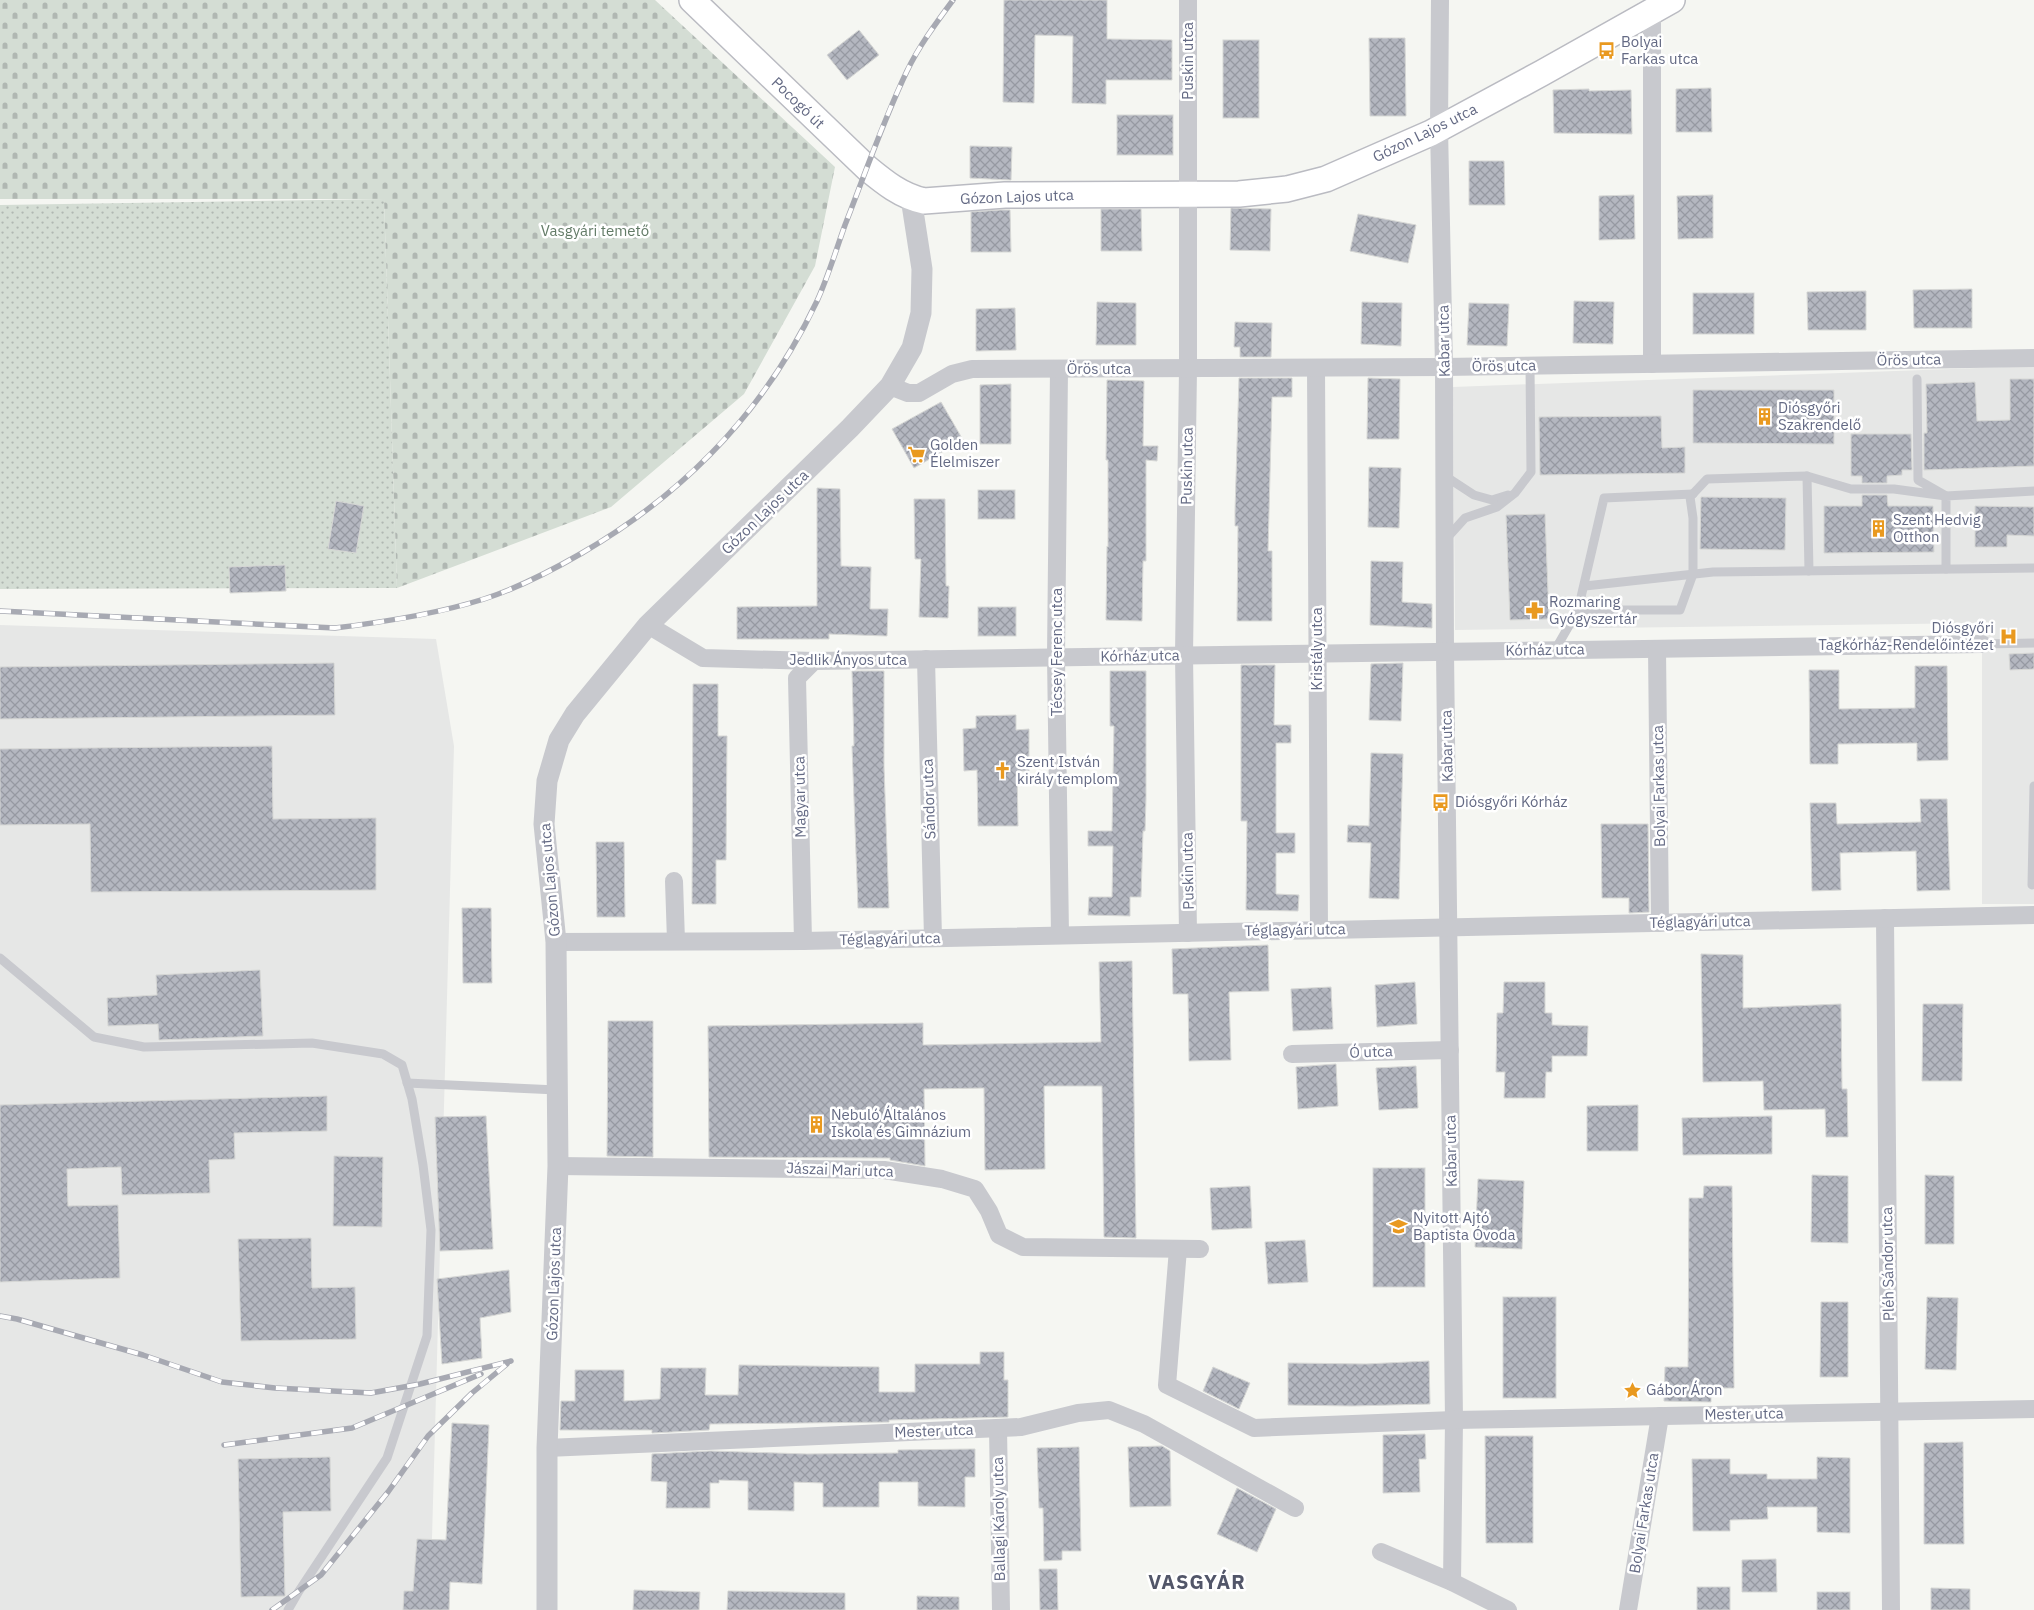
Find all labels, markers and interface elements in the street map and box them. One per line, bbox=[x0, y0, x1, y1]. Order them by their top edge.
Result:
street label: Puskin utca bbox=[1178, 22, 1197, 100]
place label: Bolyai Farkas utca bbox=[1621, 32, 1698, 68]
bus stop icon: Bolyai Farkas utca bbox=[1597, 41, 1617, 61]
street label: Pocogó út bbox=[768, 73, 829, 133]
street label: Gózon Lajos utca bbox=[1369, 99, 1480, 166]
street label: Gózon Lajos utca bbox=[960, 185, 1074, 208]
park label: Vasgyári temető bbox=[541, 221, 649, 240]
street label: Kabar utca bbox=[1433, 305, 1454, 377]
street label: Örös utca bbox=[1877, 349, 1941, 370]
street label: Örös utca bbox=[1472, 355, 1536, 376]
street label: Örös utca bbox=[1067, 359, 1131, 378]
place label: Diósgyőri Szakrendelő bbox=[1778, 398, 1861, 434]
building icon: Diósgyőri Szakrendelő bbox=[1754, 407, 1774, 427]
street label: Puskin utca bbox=[1176, 427, 1197, 505]
place label: Golden Élelmiszer bbox=[930, 435, 1000, 471]
supermarket icon: Golden Élelmiszer bbox=[906, 444, 926, 464]
street label: Gózon Lajos utca bbox=[717, 465, 812, 558]
place label: Szent Hedvig Otthon bbox=[1893, 510, 1981, 546]
building icon: Szent Hedvig Otthon bbox=[1869, 519, 1889, 539]
street label: Técsey Ferenc utca bbox=[1047, 588, 1066, 716]
place label: Rozmaring Gyógyszertár bbox=[1549, 592, 1638, 628]
pharmacy icon: Rozmaring Gyógyszertár bbox=[1525, 601, 1545, 621]
street label: Kristály utca bbox=[1307, 607, 1326, 691]
place label: Diósgyőri Tagkórház-Rendelőintézet bbox=[1818, 618, 1994, 654]
hospital icon: Diósgyőri Tagkórház-Rendelőintézet bbox=[1998, 627, 2018, 647]
street label: Kórház utca bbox=[1505, 639, 1585, 660]
street label: Kórház utca bbox=[1100, 645, 1180, 666]
street label: Jedlik Ányos utca bbox=[789, 650, 907, 669]
street label: Kabar utca bbox=[1436, 710, 1457, 782]
street label: Bolyai Farkas utca bbox=[1648, 725, 1669, 847]
place label: Szent István király templom bbox=[1017, 752, 1118, 788]
street label: Magyar utca bbox=[789, 756, 810, 838]
street label: Sándor utca bbox=[918, 758, 939, 840]
church icon: Szent István király templom bbox=[993, 761, 1013, 781]
bus stop icon: Diósgyőri Kórház bbox=[1431, 792, 1451, 812]
place label: Diósgyőri Kórház bbox=[1455, 792, 1568, 811]
street label: Gózon Lajos utca bbox=[535, 823, 564, 938]
street label: Puskin utca bbox=[1177, 832, 1198, 910]
street label: Téglagyári utca bbox=[1649, 911, 1751, 932]
street label: Téglagyári utca bbox=[1244, 919, 1346, 940]
street label: Téglagyári utca bbox=[839, 928, 941, 949]
street label: Ó utca bbox=[1349, 1041, 1393, 1062]
place label: Nebuló Általános Iskola és Gimnázium bbox=[831, 1105, 971, 1141]
building icon: Nebuló Általános Iskola és Gimnázium bbox=[807, 1114, 827, 1134]
street label: Kabar utca bbox=[1440, 1115, 1461, 1187]
street label: Jászai Mari utca bbox=[786, 1158, 894, 1181]
street label: Pléh Sándor utca bbox=[1877, 1207, 1898, 1321]
place label: Nyitott Ajtó Baptista Óvoda bbox=[1413, 1208, 1515, 1244]
school or university icon: Nyitott Ajtó Baptista Óvoda bbox=[1389, 1217, 1409, 1237]
street label: Gózon Lajos utca bbox=[542, 1227, 565, 1341]
place icon: Gábor Áron bbox=[1622, 1380, 1642, 1400]
place label: Gábor Áron bbox=[1646, 1380, 1723, 1399]
street label: Mester utca bbox=[1704, 1403, 1784, 1424]
street label: Mester utca bbox=[894, 1420, 974, 1441]
street label: Bolyai Farkas utca bbox=[1625, 1451, 1662, 1575]
street label: Ballagi Károly utca bbox=[988, 1457, 1009, 1581]
district label: VASGYÁR bbox=[1148, 1568, 1246, 1595]

